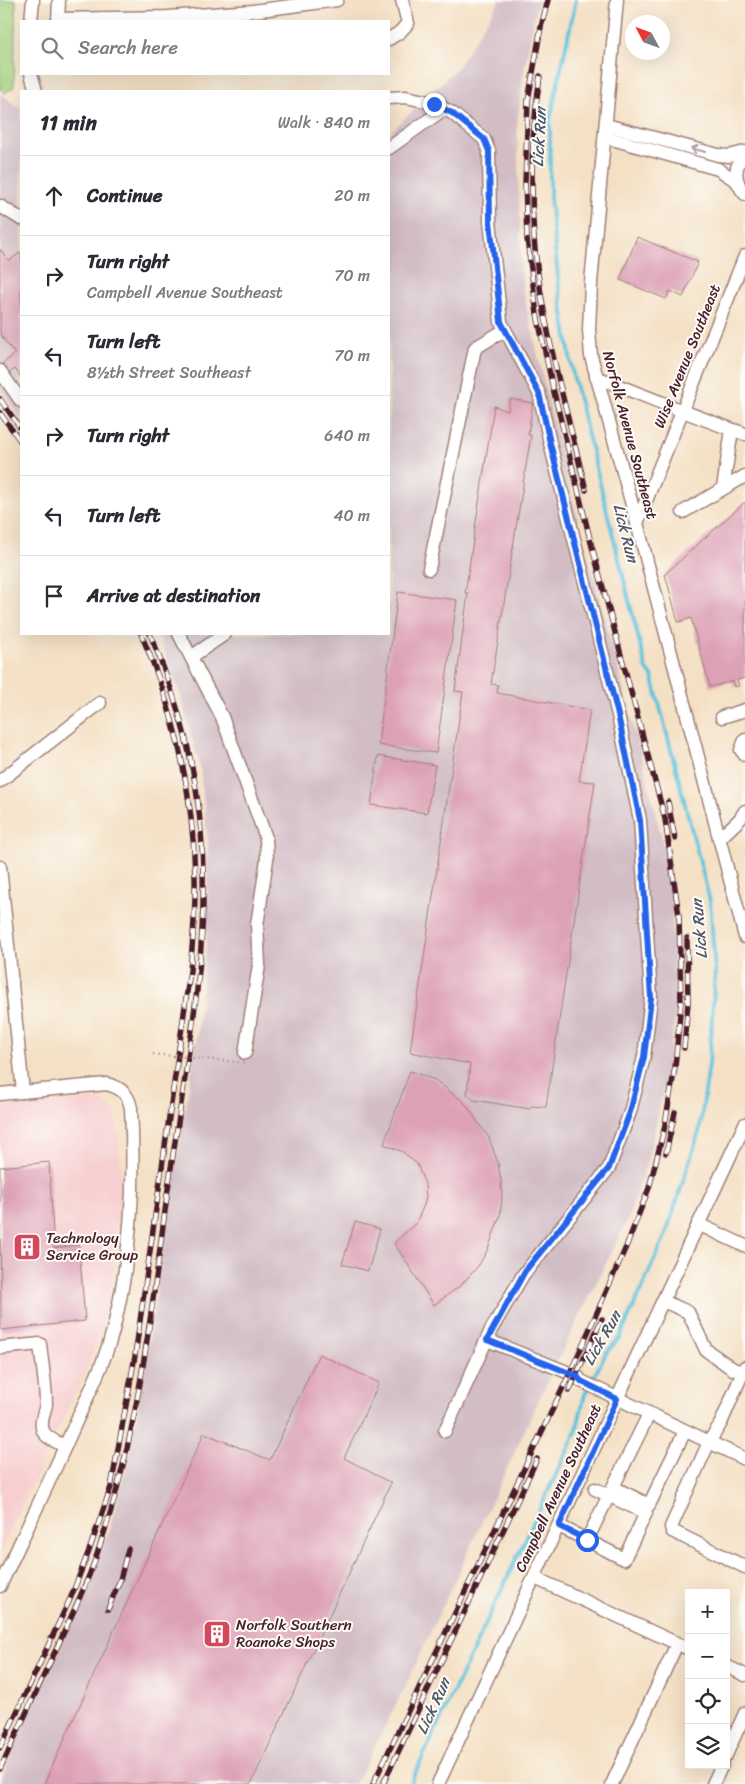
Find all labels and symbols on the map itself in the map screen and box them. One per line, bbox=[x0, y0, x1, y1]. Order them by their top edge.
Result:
north arrow bbox=[625, 15, 670, 60]
route end bbox=[423, 93, 446, 116]
water label: Lick Run bbox=[523, 104, 555, 167]
one-way arrow bbox=[690, 144, 706, 154]
street label: Wise Avenue Southeast bbox=[646, 280, 728, 432]
street label: Norfolk Avenue Southeast bbox=[595, 348, 665, 523]
water label: Lick Run bbox=[605, 501, 648, 568]
water label: Lick Run bbox=[682, 896, 716, 960]
place label: Technology Service Group bbox=[46, 1225, 138, 1268]
building icon: Technology Service Group bbox=[12, 1232, 42, 1262]
water label: Lick Run bbox=[575, 1303, 631, 1371]
street label: Campbell Avenue Southeast bbox=[507, 1399, 609, 1577]
route start bbox=[576, 1529, 599, 1552]
place label: Norfolk Southern Roanoke Shops bbox=[236, 1612, 352, 1655]
building icon: Norfolk Southern Roanoke Shops bbox=[202, 1619, 232, 1649]
water label: Lick Run bbox=[407, 1671, 460, 1739]

